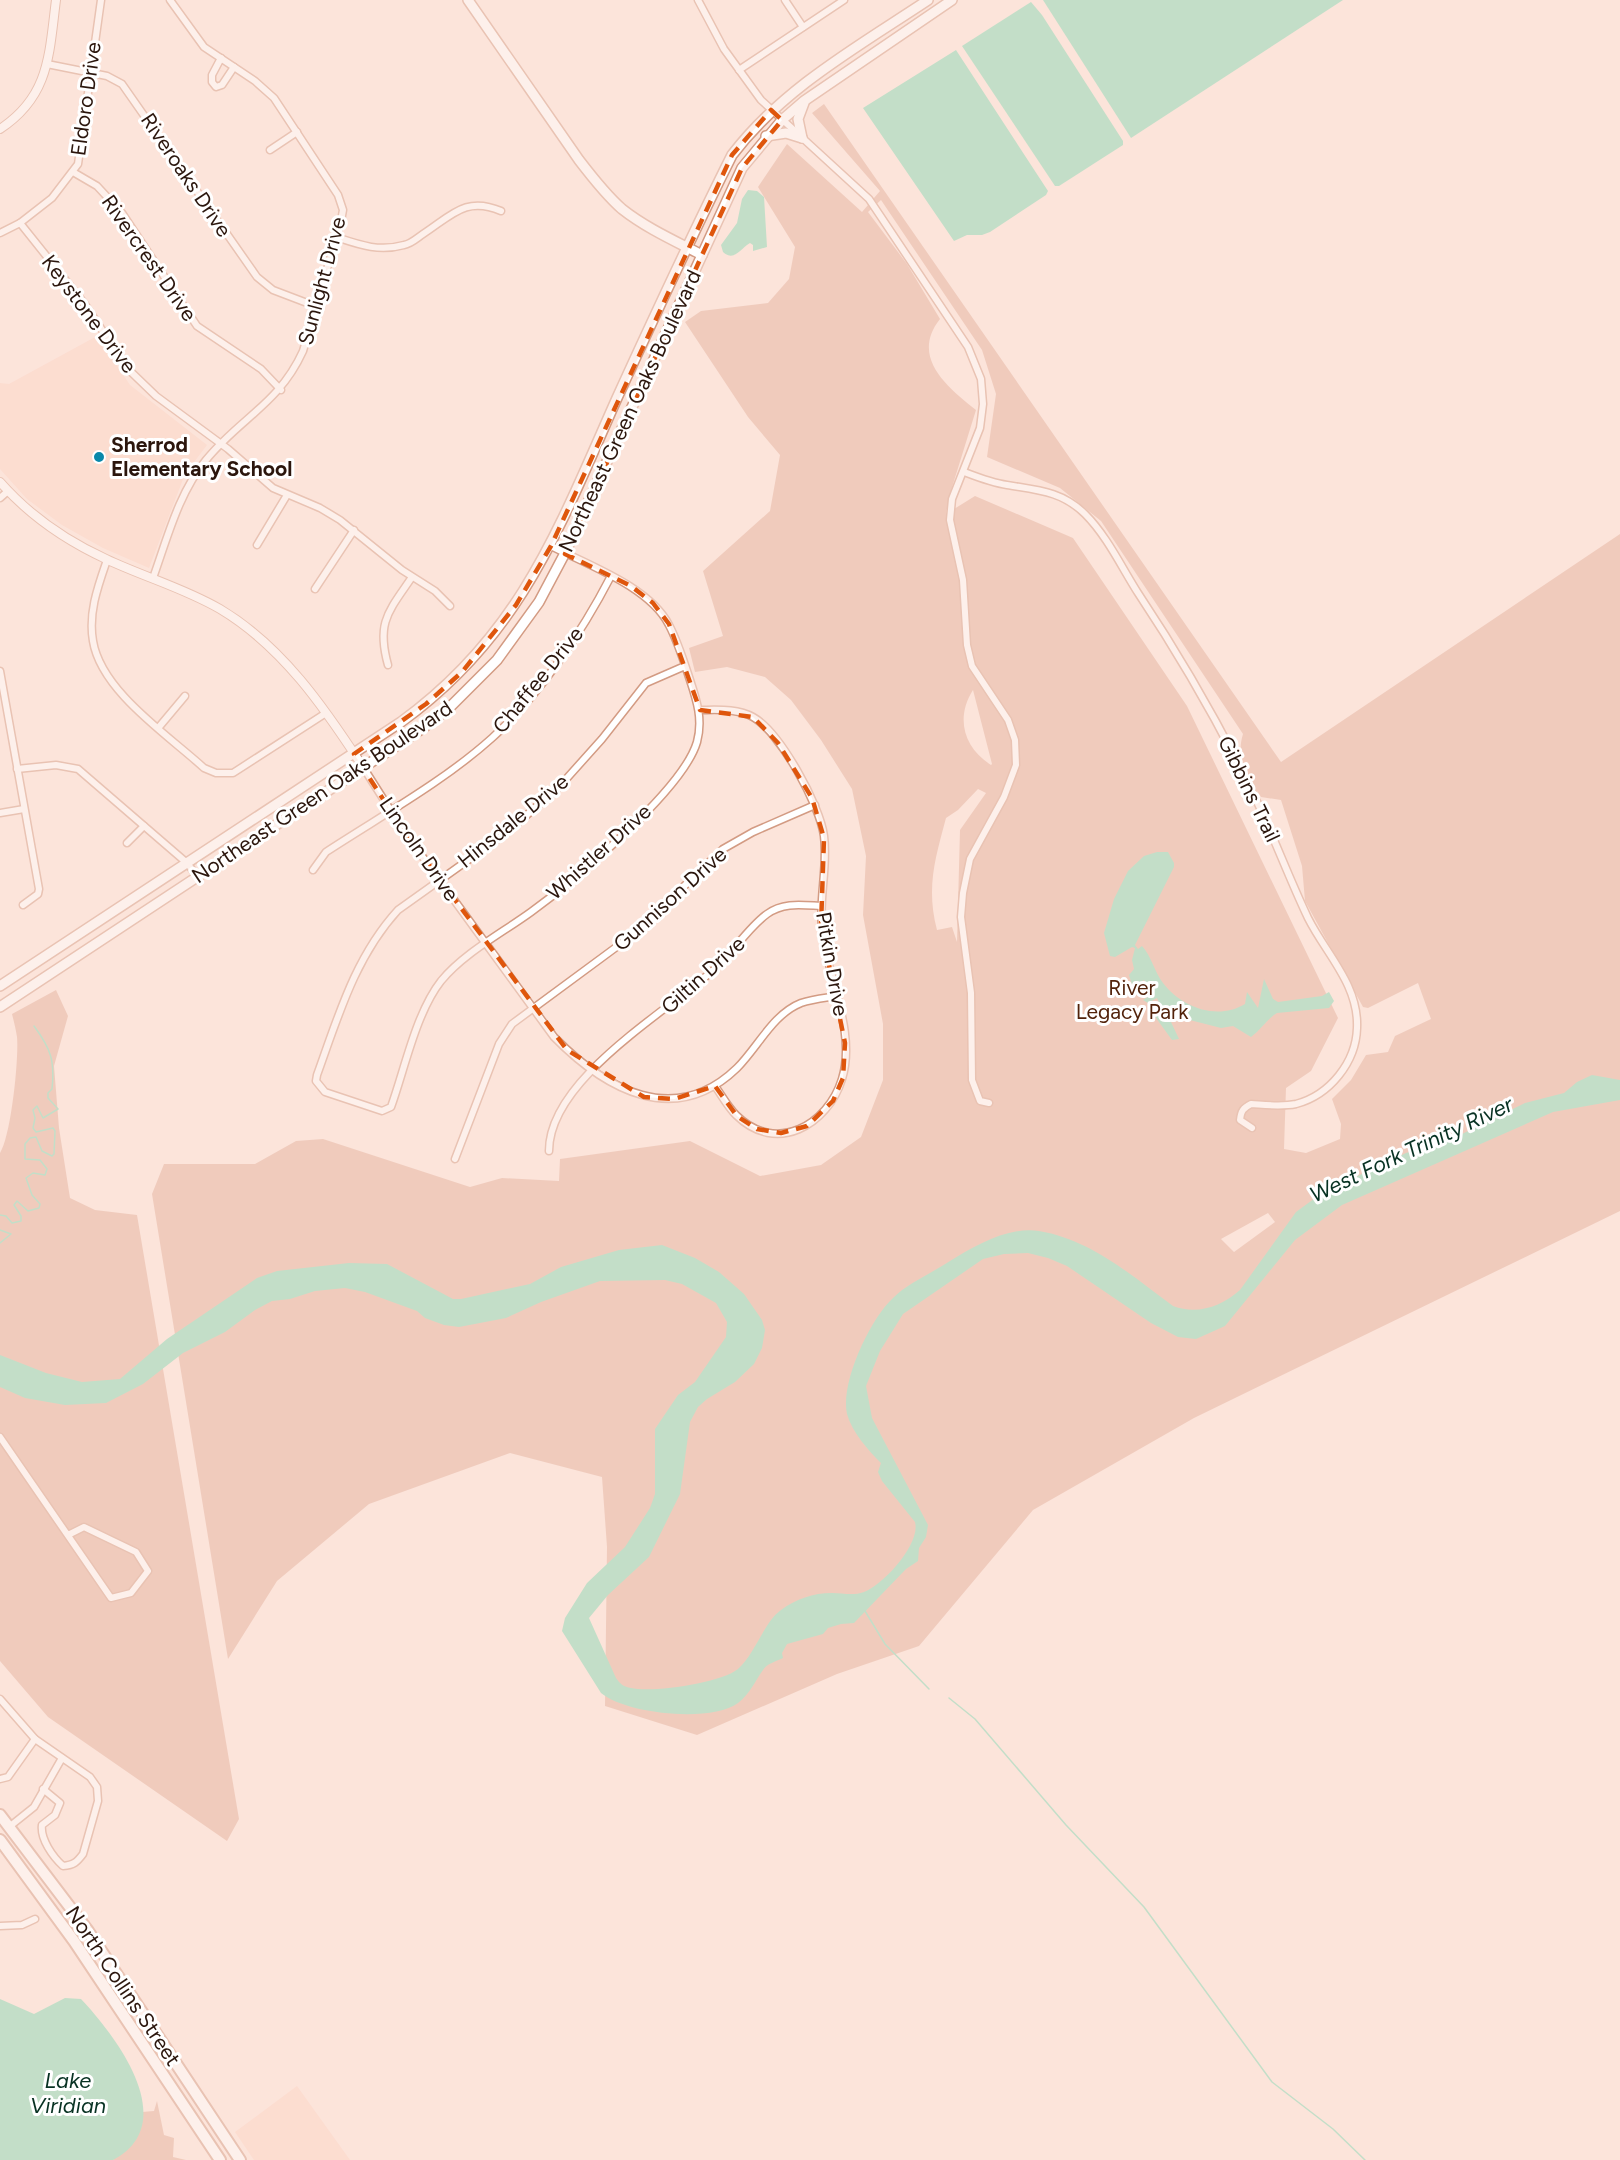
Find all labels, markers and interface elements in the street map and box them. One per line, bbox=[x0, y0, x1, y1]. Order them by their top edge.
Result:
street label: Eldoro Drive bbox=[65, 40, 106, 157]
street label: Riveroaks Drive bbox=[136, 108, 237, 241]
street label: Rivercrest Drive bbox=[97, 190, 202, 326]
street label: Sunlight Drive bbox=[292, 214, 351, 348]
street label: Keystone Drive bbox=[37, 250, 142, 378]
street label: Northeast Green Oaks Boulevard bbox=[553, 266, 706, 556]
place label: Sherrod Elementary School bbox=[111, 432, 292, 481]
marker: Sherrod Elementary School bbox=[92, 450, 106, 464]
street label: Chaffee Drive bbox=[487, 621, 588, 738]
street label: Northeast Green Oaks Boulevard bbox=[187, 695, 457, 888]
street label: Gibbins Trail bbox=[1213, 732, 1286, 846]
street label: Hinsdale Drive bbox=[452, 768, 573, 873]
street label: Lincoln Drive bbox=[374, 792, 464, 905]
street label: Whistler Drive bbox=[541, 798, 656, 905]
street label: Gunnison Drive bbox=[608, 841, 731, 956]
street label: Pitkin Drive bbox=[811, 910, 854, 1018]
street label: Giltin Drive bbox=[656, 931, 750, 1019]
park label: River Legacy Park bbox=[1076, 975, 1189, 1024]
water label: West Fork Trinity River bbox=[1305, 1090, 1518, 1208]
street label: North Collins Street bbox=[61, 1901, 186, 2070]
water label: Lake Viridian bbox=[30, 2067, 106, 2119]

